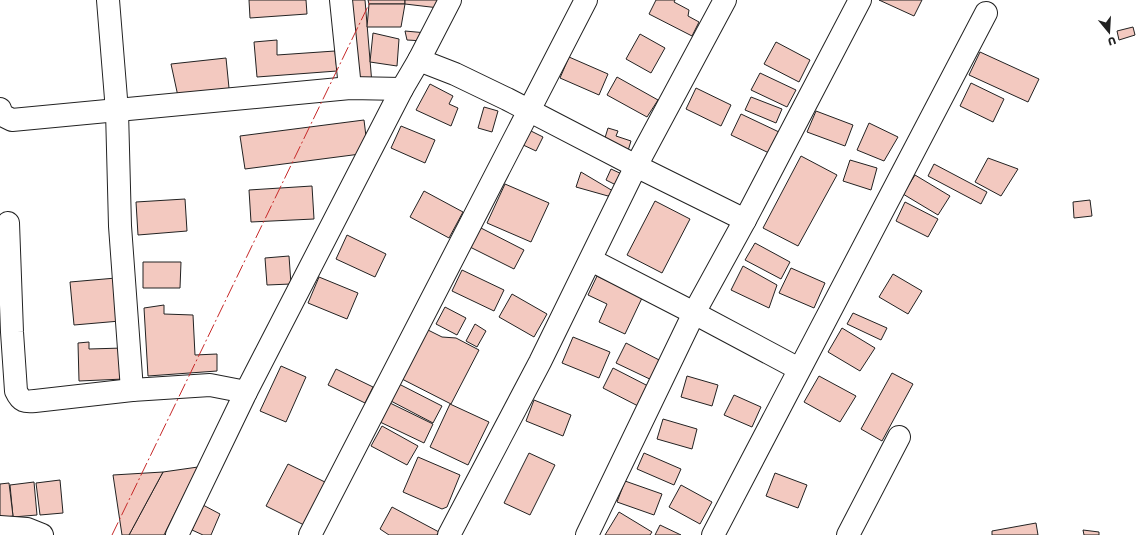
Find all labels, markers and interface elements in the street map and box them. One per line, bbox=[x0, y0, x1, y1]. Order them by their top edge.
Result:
north arrow bbox=[1089, 12, 1129, 52]
text: U bbox=[1106, 34, 1118, 48]

